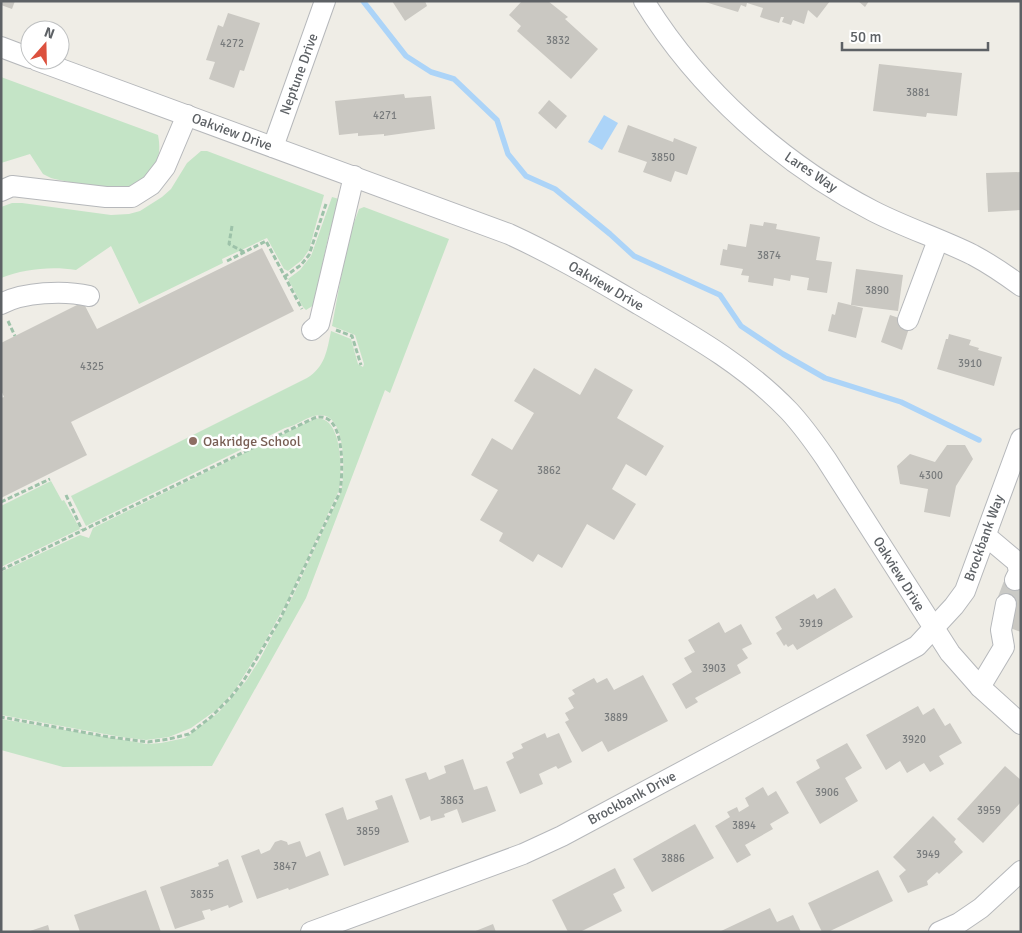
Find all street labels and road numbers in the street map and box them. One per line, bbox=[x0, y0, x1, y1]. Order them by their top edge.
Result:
street label: Neptune Drive bbox=[276, 31, 322, 117]
street label: Oakview Drive bbox=[189, 110, 275, 154]
street label: Lares Way bbox=[781, 148, 841, 196]
street label: Oakview Drive bbox=[565, 258, 647, 314]
street label: Brockbank Way bbox=[960, 492, 1008, 584]
street label: Oakview Drive bbox=[869, 534, 929, 614]
street label: Brockbank Drive bbox=[585, 768, 679, 828]

